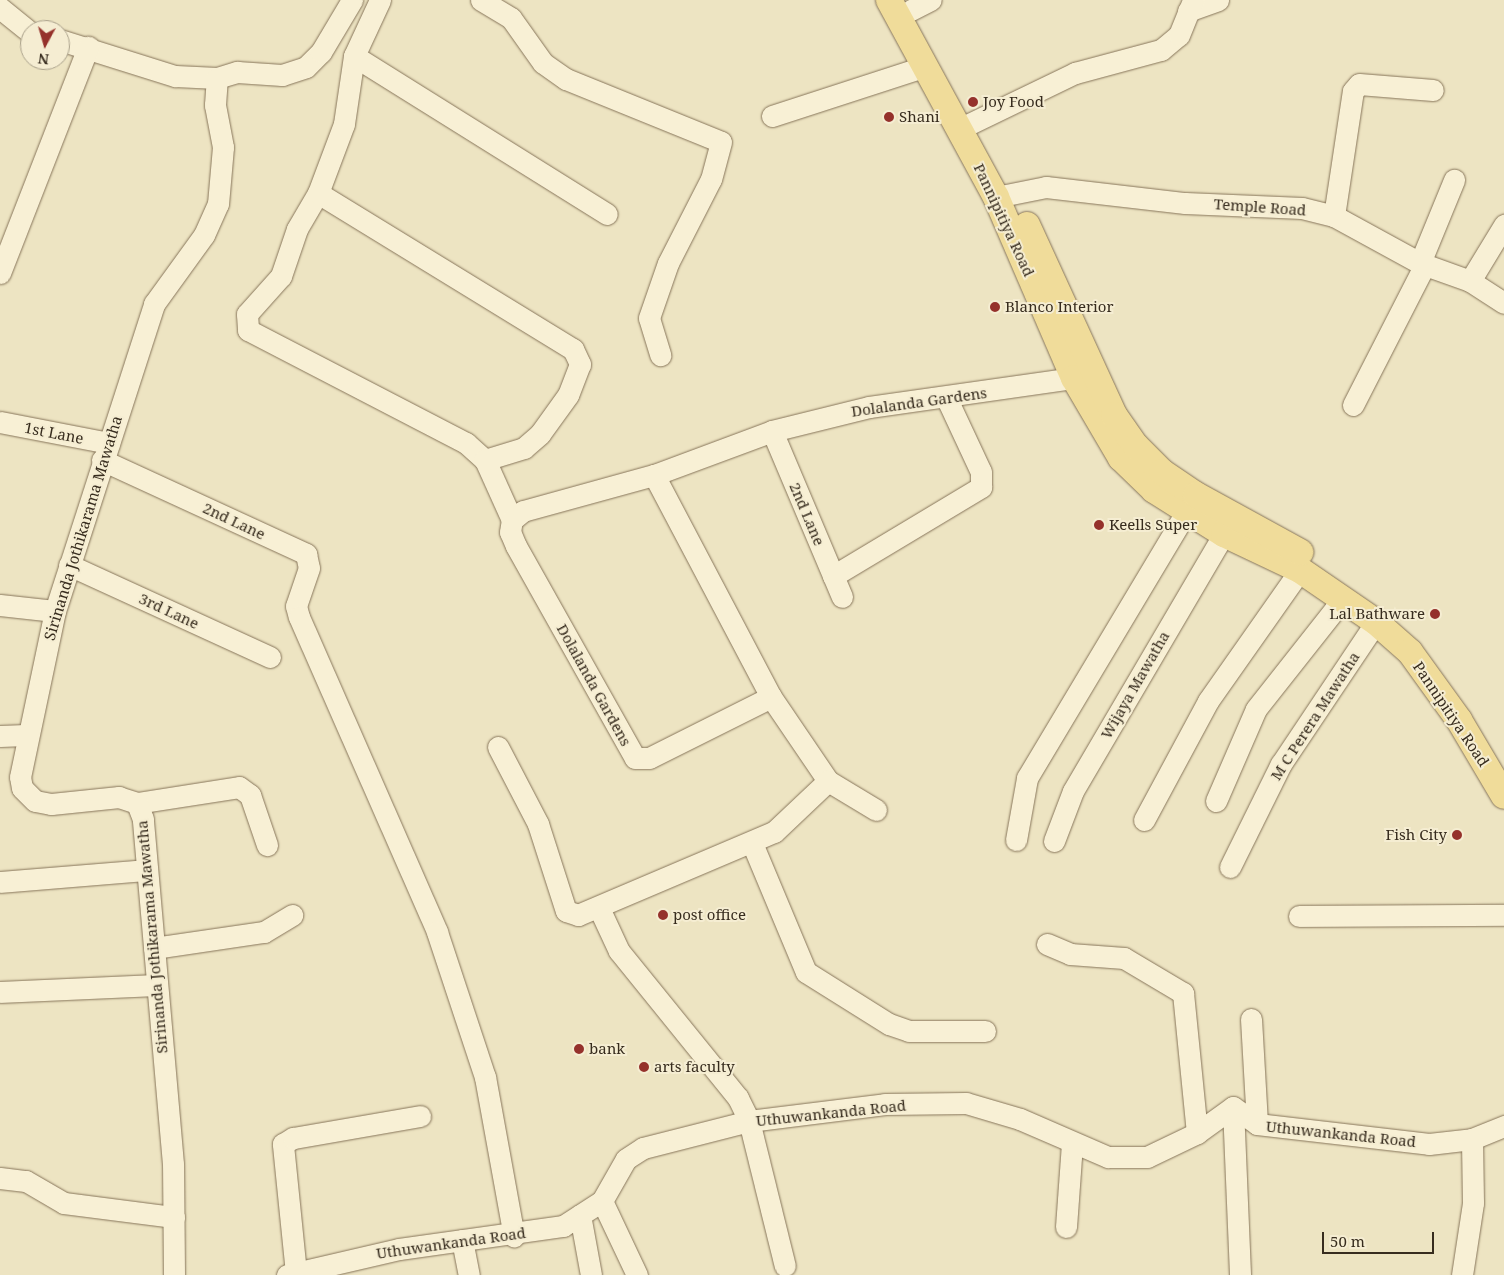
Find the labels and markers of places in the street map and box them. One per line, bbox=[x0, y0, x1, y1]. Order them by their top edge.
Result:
place label: Joy Food bbox=[983, 93, 1044, 111]
marker: Joy Food bbox=[967, 96, 979, 108]
place label: Shani bbox=[899, 108, 940, 126]
marker: Shani bbox=[883, 111, 895, 123]
place label: Blanco Interior bbox=[1005, 298, 1114, 316]
marker: Blanco Interior bbox=[989, 301, 1001, 313]
place label: Keells Super bbox=[1109, 516, 1197, 534]
marker: Keells Super bbox=[1093, 519, 1105, 531]
place label: Lal Bathware bbox=[1329, 605, 1425, 623]
marker: Lal Bathware bbox=[1429, 608, 1441, 620]
place label: Fish City bbox=[1385, 826, 1447, 844]
marker: Fish City bbox=[1451, 829, 1463, 841]
place label: post office bbox=[673, 906, 746, 924]
marker: post office bbox=[657, 909, 669, 921]
place label: bank bbox=[589, 1040, 625, 1058]
marker: bank bbox=[573, 1043, 585, 1055]
place label: arts faculty bbox=[654, 1058, 735, 1076]
marker: arts faculty bbox=[638, 1061, 650, 1073]

